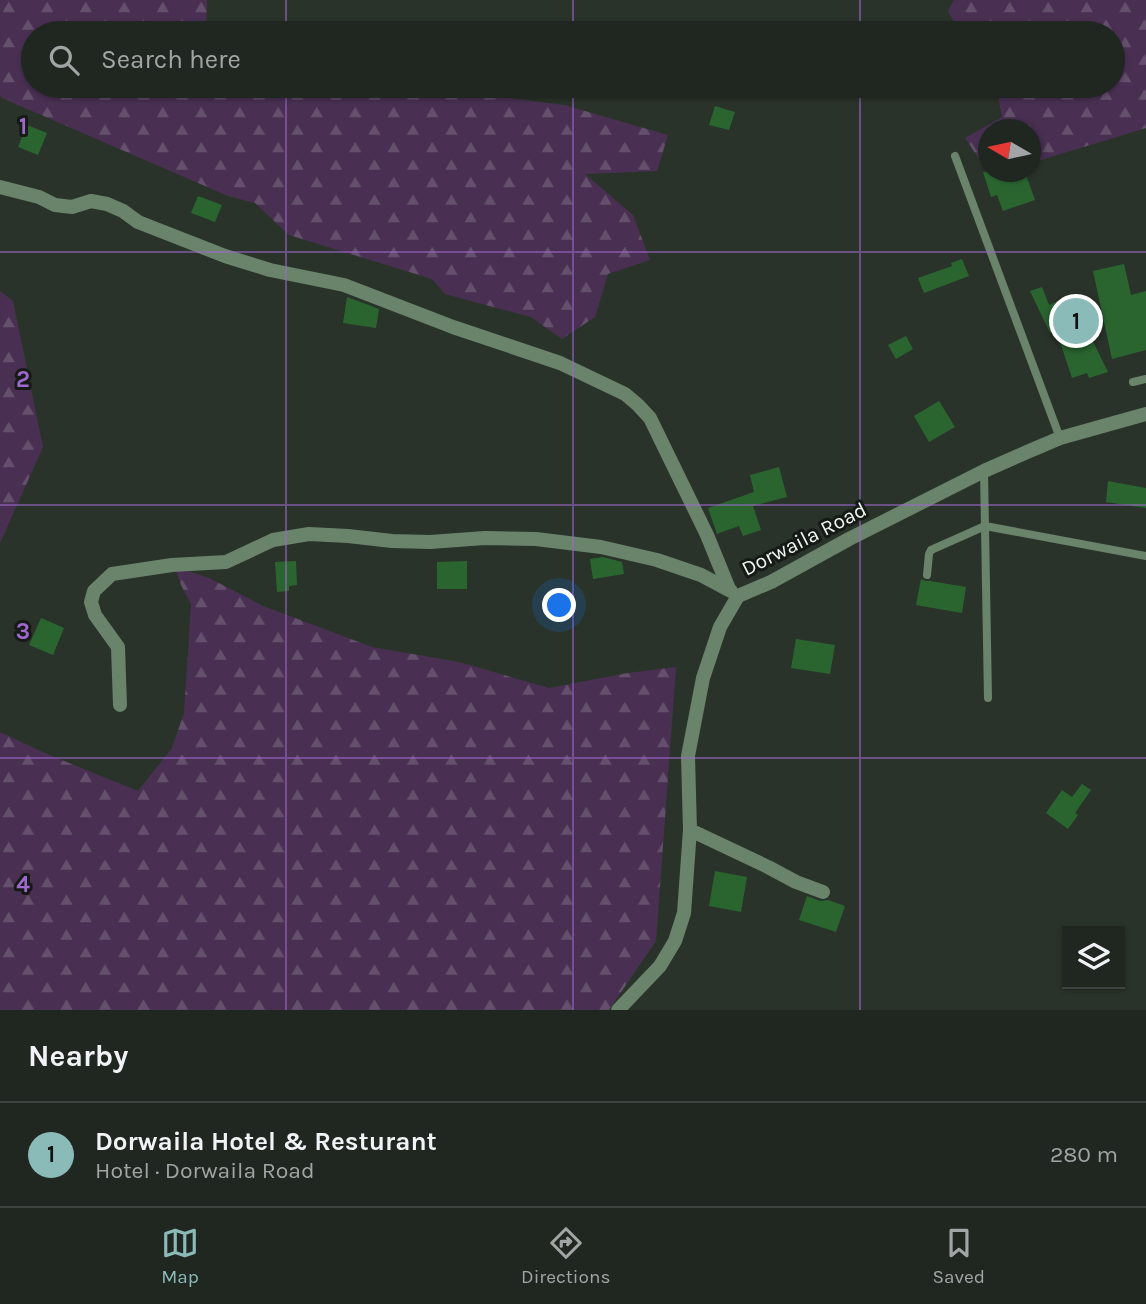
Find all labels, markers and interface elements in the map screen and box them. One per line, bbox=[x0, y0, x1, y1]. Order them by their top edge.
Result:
search box bbox=[21, 21, 1125, 98]
icon: search bbox=[45, 41, 83, 79]
text: Search here bbox=[101, 44, 241, 75]
text: 1 bbox=[19, 113, 27, 140]
north arrow bbox=[978, 119, 1041, 182]
pin: 1 bbox=[1053, 295, 1099, 347]
text: 2 bbox=[16, 366, 30, 393]
street label: Dorwaila Road bbox=[738, 497, 870, 581]
your location bbox=[542, 588, 576, 622]
text: 3 bbox=[16, 618, 30, 645]
text: 4 bbox=[16, 871, 30, 898]
map controls bbox=[1062, 926, 1125, 989]
button: layers bbox=[1062, 926, 1125, 989]
text: Nearby bbox=[28, 1038, 128, 1074]
text: Dorwaila Hotel & Resturant bbox=[95, 1126, 437, 1157]
text: 1 bbox=[47, 1141, 55, 1168]
text: 280 m bbox=[1050, 1141, 1118, 1168]
text: Hotel · Dorwaila Road bbox=[95, 1157, 315, 1184]
tab: Map bbox=[161, 1224, 199, 1288]
tab: Directions bbox=[521, 1224, 610, 1288]
tab: Saved bbox=[932, 1224, 985, 1288]

